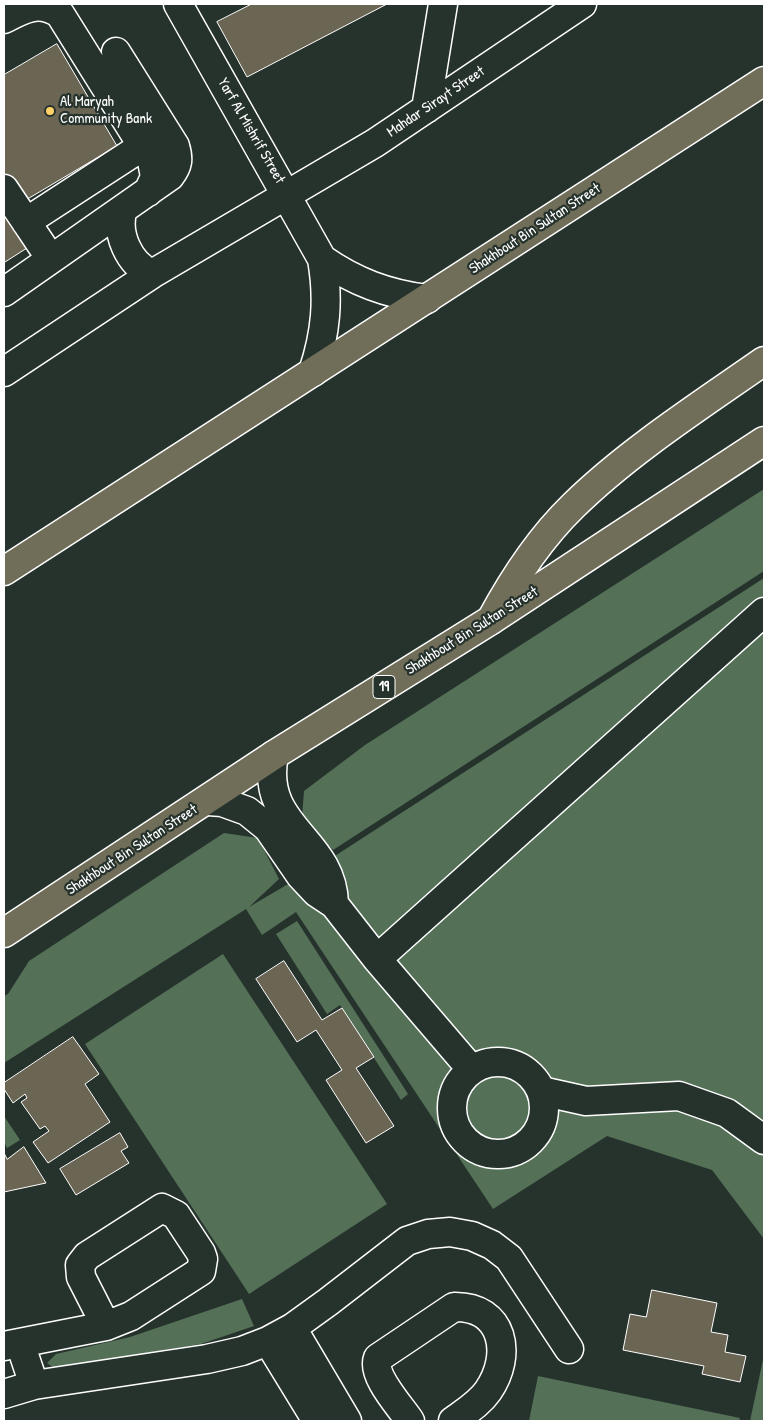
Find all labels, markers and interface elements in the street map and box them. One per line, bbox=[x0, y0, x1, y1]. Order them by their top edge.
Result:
street label: Mahdar Sirayt Street bbox=[384, 63, 488, 141]
street label: Yarf Al Mishrif Street bbox=[213, 75, 289, 187]
place label: Al Maryah Community Bank bbox=[60, 93, 152, 128]
marker: Al Maryah Community Bank bbox=[44, 105, 56, 117]
street label: Shakhbout Bin Sultan Street bbox=[466, 180, 604, 278]
street label: Shakhbout Bin Sultan Street bbox=[402, 583, 542, 679]
road number: 19 bbox=[373, 676, 395, 699]
street label: Shakhbout Bin Sultan Street bbox=[63, 801, 201, 899]

